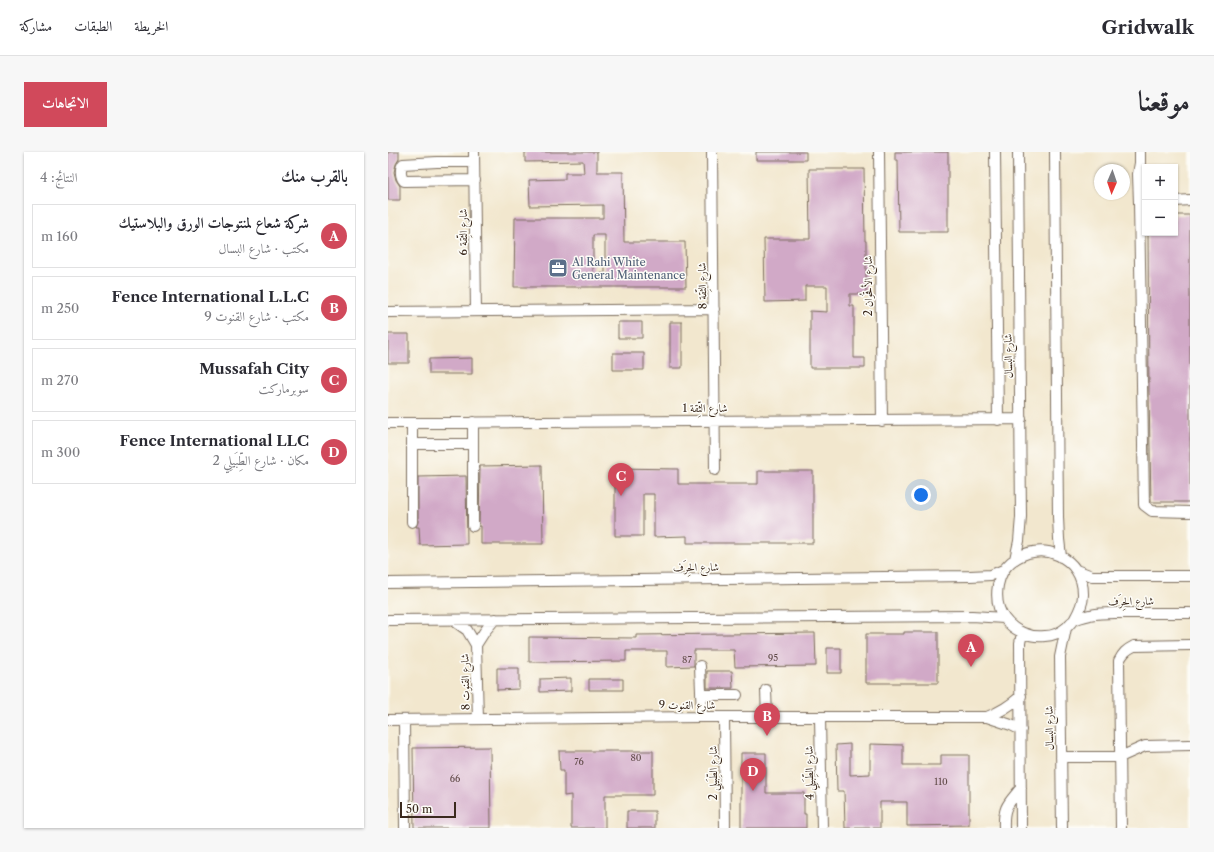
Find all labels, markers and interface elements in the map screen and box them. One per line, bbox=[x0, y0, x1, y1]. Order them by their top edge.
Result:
text: Gridwalk bbox=[1101, 16, 1194, 39]
text: مشاركة bbox=[20, 17, 52, 35]
text: الطبقات bbox=[74, 17, 112, 35]
text: الخريطة bbox=[134, 17, 168, 35]
button: الاتجاهات bbox=[24, 82, 107, 127]
text: موقعنا bbox=[1138, 84, 1190, 118]
north arrow bbox=[1094, 164, 1130, 200]
map controls bbox=[1142, 164, 1178, 236]
button: + bbox=[1142, 164, 1178, 200]
text: بالقرب منك bbox=[281, 166, 348, 186]
text: النتائج: 4 bbox=[40, 169, 77, 185]
button: − bbox=[1142, 200, 1178, 236]
street label: شارع الثِّقة 6 bbox=[456, 209, 473, 255]
text: شركة شعاع لمنتوجات الورق والبلاستيك bbox=[119, 213, 309, 232]
text: 160 m bbox=[41, 228, 78, 244]
text: A bbox=[329, 228, 339, 244]
text: مكتب · شارع البسال bbox=[219, 240, 309, 256]
place label: Al Rahi White General Maintenance bbox=[571, 255, 685, 282]
street label: شارع الأقحُوان 2 bbox=[859, 256, 878, 316]
office icon: Al Rahi White General Maintenance bbox=[547, 257, 569, 279]
street label: شارع الثِّقة 8 bbox=[695, 262, 712, 310]
text: Fence International L.L.C bbox=[112, 287, 309, 306]
text: 250 m bbox=[41, 300, 79, 316]
text: B bbox=[329, 300, 339, 316]
text: مكتب · شارع القنوت 9 bbox=[204, 308, 309, 324]
street label: شارع البسال bbox=[1001, 334, 1018, 378]
text: Mussafah City bbox=[199, 359, 309, 378]
text: 270 m bbox=[41, 372, 79, 388]
text: C bbox=[329, 372, 339, 388]
text: سوبرماركت bbox=[259, 380, 309, 396]
street label: شارع الثِّقة 1 bbox=[683, 401, 727, 418]
text: Fence International LLC bbox=[120, 431, 309, 450]
text: 300 m bbox=[41, 444, 80, 460]
text: D bbox=[328, 444, 340, 460]
text: مكان · شارع الطِّبَيلِي 2 bbox=[212, 452, 309, 468]
pin: C bbox=[608, 463, 634, 496]
your location bbox=[911, 485, 931, 505]
street label: شارع الحِرَف bbox=[673, 559, 719, 577]
street label: شارع الحِرَف bbox=[1108, 593, 1154, 611]
pin: A bbox=[958, 634, 984, 667]
house number: 95 bbox=[768, 652, 778, 663]
street label: شارع القنوت 8 bbox=[458, 654, 475, 710]
house number: 87 bbox=[682, 654, 692, 665]
street label: شارع القنوت 9 bbox=[659, 698, 715, 715]
pin: B bbox=[754, 703, 780, 736]
street label: شارع البسال bbox=[1042, 706, 1059, 750]
street label: شارع الطِّبَيلِي 2 bbox=[705, 746, 724, 800]
street label: شارع الطِّبَيلِي 4 bbox=[801, 746, 820, 800]
house number: 80 bbox=[630, 752, 642, 763]
house number: 76 bbox=[574, 756, 584, 767]
pin: D bbox=[740, 758, 766, 791]
house number: 66 bbox=[450, 773, 460, 784]
house number: 110 bbox=[934, 776, 948, 787]
scale bar bbox=[400, 800, 456, 819]
text: 50 m bbox=[406, 802, 432, 816]

